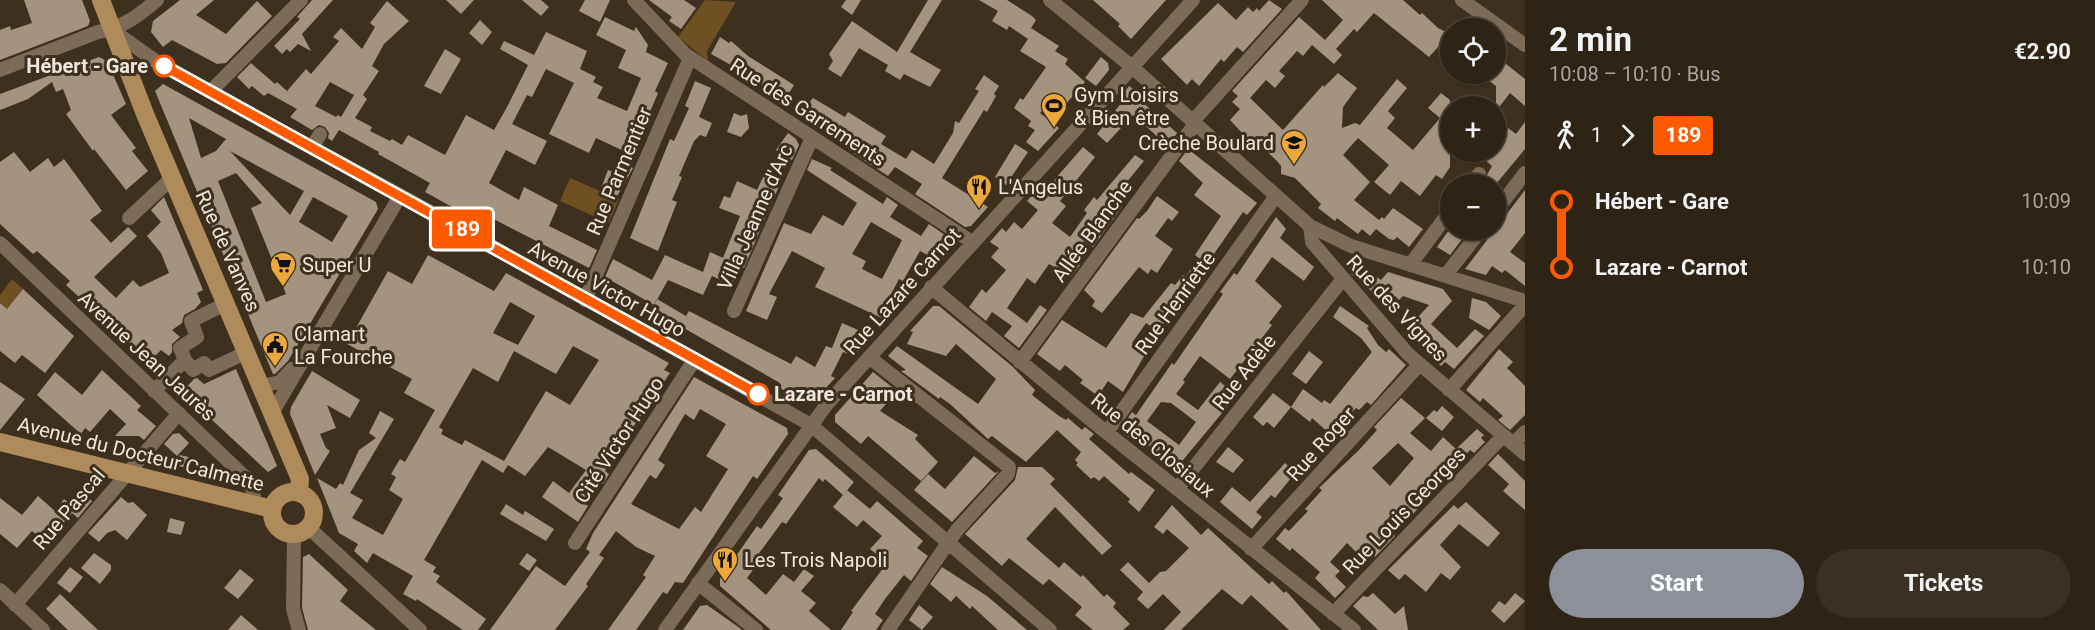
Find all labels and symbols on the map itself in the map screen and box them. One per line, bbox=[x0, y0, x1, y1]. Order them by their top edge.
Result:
street label: Rue des Garrements bbox=[726, 53, 890, 171]
place label: Hébert - Gare bbox=[26, 54, 148, 78]
marker: Hébert - Gare bbox=[153, 55, 175, 77]
place label: Gym Loisirs & Bien être bbox=[1074, 83, 1179, 130]
sports icon: Gym Loisirs & Bien être bbox=[1039, 91, 1069, 129]
street label: Rue Parmentier bbox=[581, 103, 657, 239]
school or university icon: Crèche Boulard bbox=[1279, 128, 1309, 166]
place label: Crèche Boulard bbox=[1138, 131, 1274, 155]
street label: Villa Jeanne d'Arc bbox=[712, 140, 798, 294]
restaurant icon: L'Angelus bbox=[964, 172, 994, 210]
place label: L'Angelus bbox=[998, 175, 1083, 199]
street label: Allée Blanche bbox=[1047, 175, 1137, 287]
street label: Rue de Vanves bbox=[191, 187, 265, 315]
line badge: 189 bbox=[428, 210, 496, 248]
street label: Rue Lazare Carnot bbox=[838, 222, 966, 360]
street label: Avenue Victor Hugo bbox=[524, 236, 690, 342]
street label: Rue Henriette bbox=[1130, 247, 1220, 359]
supermarket icon: Super U bbox=[268, 250, 298, 288]
street label: Rue des Vignes bbox=[1342, 250, 1452, 366]
place label: Super U bbox=[302, 253, 371, 277]
street label: Avenue Jean Jaurès bbox=[73, 286, 221, 426]
place label: Clamart La Fourche bbox=[294, 322, 393, 369]
street label: Rue Adèle bbox=[1207, 329, 1281, 415]
public building icon: Clamart La Fourche bbox=[260, 330, 290, 368]
street label: Cité Victor Hugo bbox=[569, 372, 669, 508]
place label: Lazare - Carnot bbox=[774, 382, 913, 406]
marker: Lazare - Carnot bbox=[747, 383, 769, 405]
street label: Rue des Closiaux bbox=[1086, 388, 1220, 502]
street label: Rue Roger bbox=[1282, 402, 1361, 486]
street label: Avenue du Docteur Calmette bbox=[15, 412, 267, 496]
street label: Rue Louis Georges bbox=[1337, 443, 1471, 579]
street label: Rue Pascal bbox=[28, 463, 110, 555]
restaurant icon: Les Trois Napoli bbox=[710, 545, 740, 583]
place label: Les Trois Napoli bbox=[744, 548, 887, 572]

